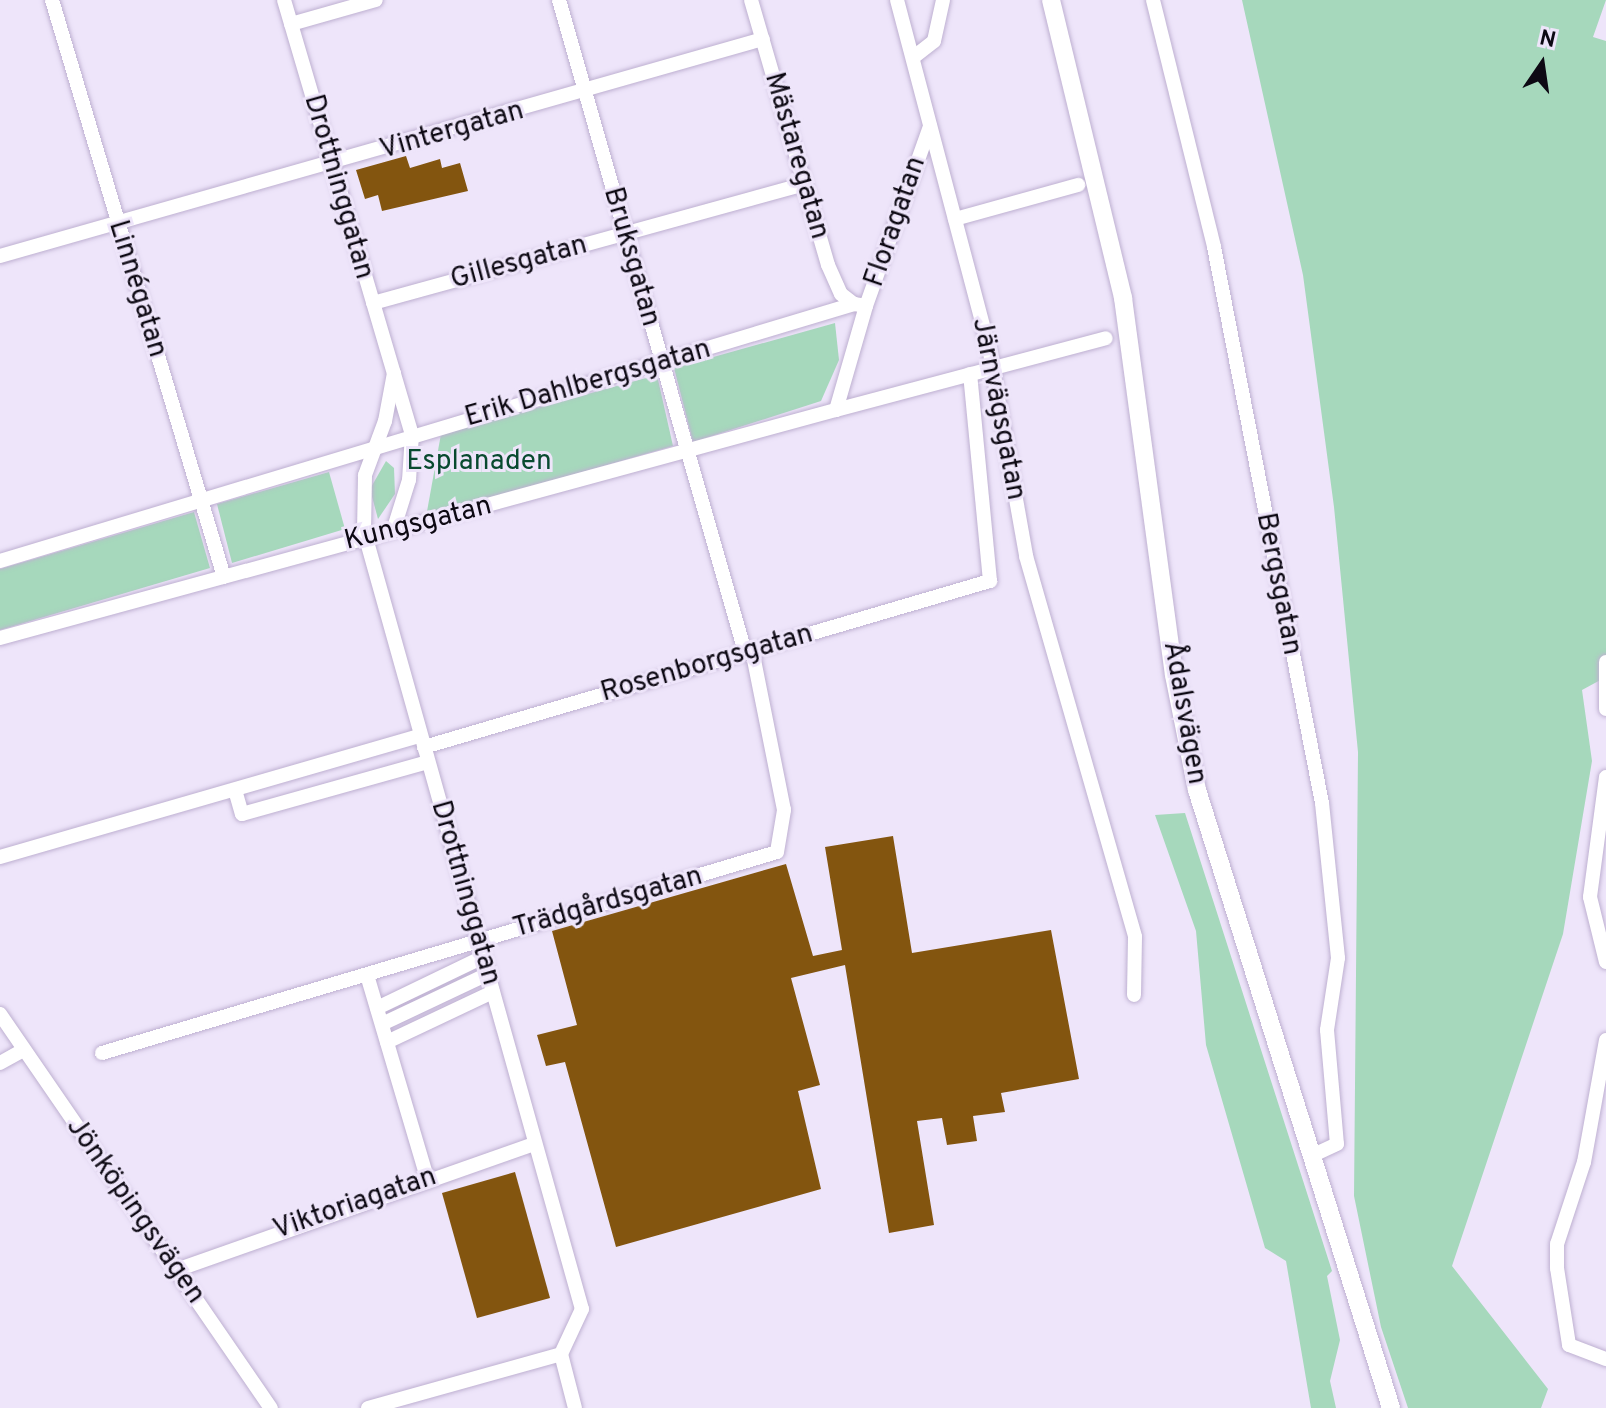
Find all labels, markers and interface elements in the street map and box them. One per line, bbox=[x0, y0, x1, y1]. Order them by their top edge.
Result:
north arrow bbox=[1502, 24, 1582, 104]
text: N bbox=[1537, 25, 1558, 55]
street label: Mästaregatan bbox=[756, 69, 836, 243]
street label: Drottninggatan bbox=[296, 91, 380, 283]
street label: Vintergatan bbox=[376, 94, 528, 168]
street label: Floragatan bbox=[858, 152, 934, 292]
street label: Bruksgatan bbox=[595, 183, 667, 331]
street label: Linnégatan bbox=[100, 216, 174, 362]
street label: Gillesgatan bbox=[447, 229, 591, 297]
street label: Järnvägsgatan bbox=[964, 315, 1032, 503]
street label: Erik Dahlbergsgatan bbox=[461, 333, 715, 435]
park label: Esplanaden bbox=[406, 445, 552, 479]
street label: Kungsgatan bbox=[341, 489, 495, 559]
street label: Bergsgatan bbox=[1248, 510, 1308, 658]
street label: Rosenborgsgatan bbox=[597, 618, 817, 710]
street label: Ådalsvägen bbox=[1155, 639, 1213, 787]
street label: Drottninggatan bbox=[423, 797, 507, 989]
street label: Trädgårdsgatan bbox=[509, 860, 707, 946]
street label: Jönköpingsvägen bbox=[58, 1111, 212, 1311]
street label: Viktoriagatan bbox=[269, 1160, 441, 1248]

